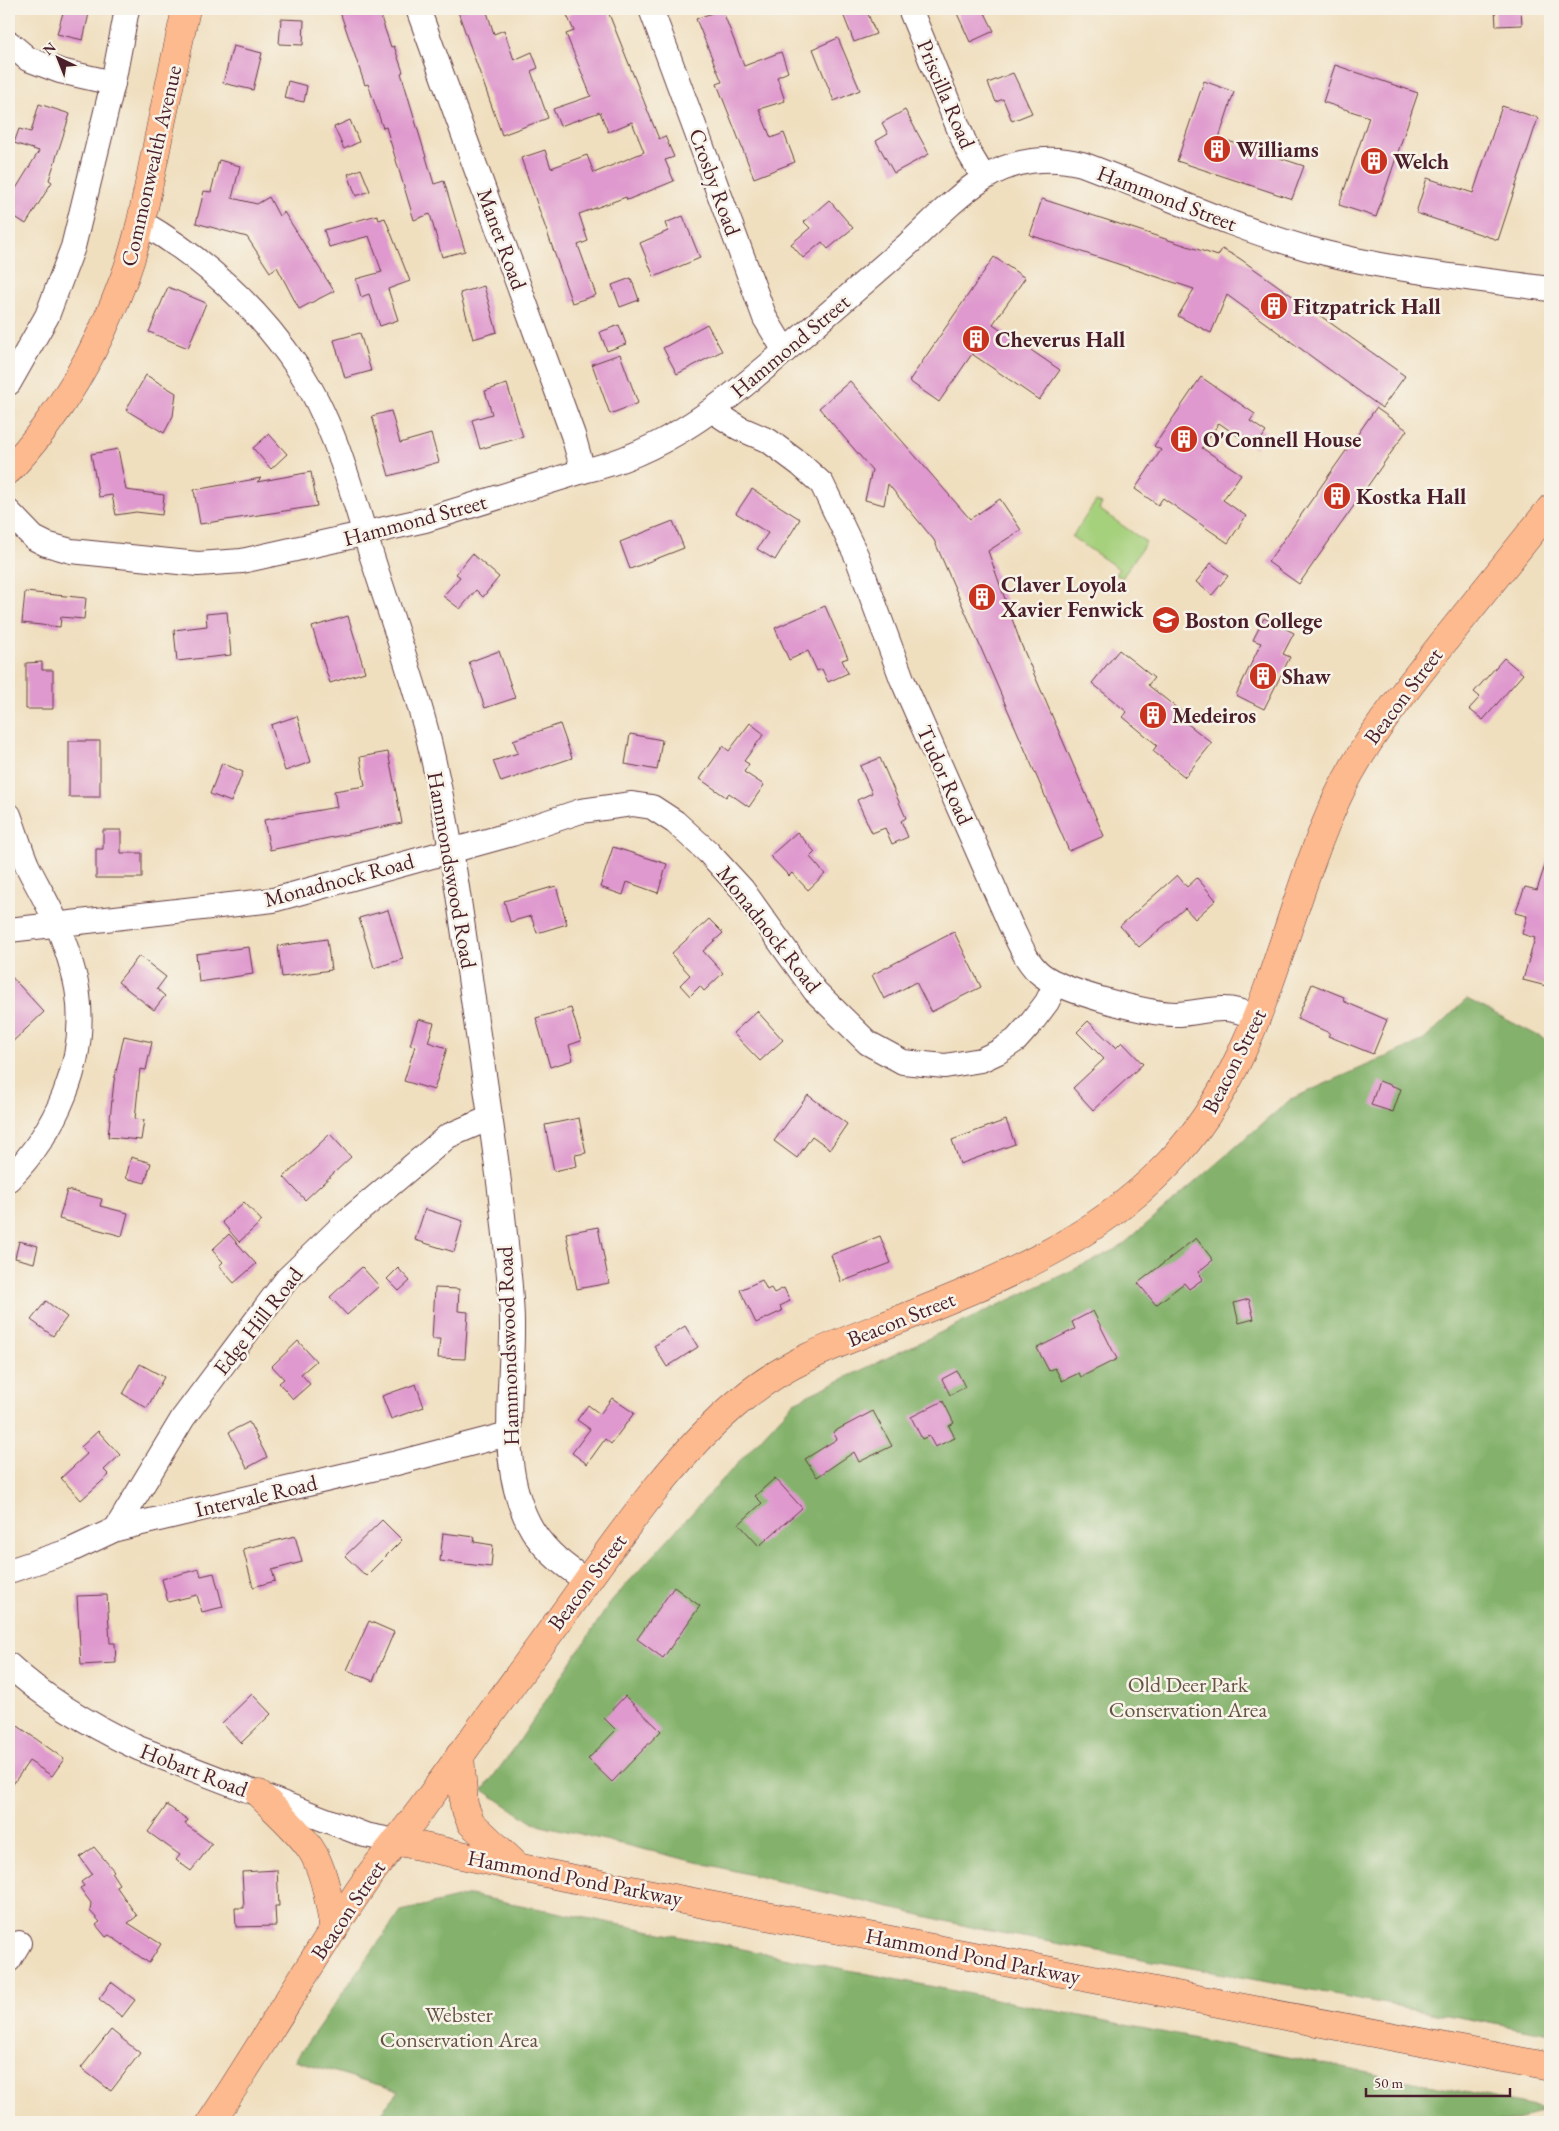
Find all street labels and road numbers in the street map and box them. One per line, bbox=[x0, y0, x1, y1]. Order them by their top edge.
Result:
street label: Priscilla Road bbox=[910, 35, 982, 154]
street label: Commonwealth Avenue bbox=[114, 62, 188, 269]
street label: Crosby Road bbox=[682, 124, 748, 240]
street label: Hammond Street bbox=[1093, 158, 1241, 238]
street label: Manet Road bbox=[470, 184, 534, 294]
street label: Hammond Street bbox=[724, 288, 856, 404]
street label: Hammond Street bbox=[340, 487, 490, 553]
street label: Beacon Street bbox=[1357, 642, 1449, 750]
street label: Tudor Road bbox=[910, 721, 980, 830]
street label: Hammondswood Road bbox=[420, 769, 484, 972]
street label: Monadnock Road bbox=[261, 846, 418, 914]
street label: Monadnock Road bbox=[710, 859, 828, 999]
street label: Beacon Street bbox=[1195, 1004, 1273, 1118]
street label: Hammondswood Road bbox=[490, 1245, 526, 1446]
street label: Edge Hill Road bbox=[207, 1260, 310, 1381]
street label: Beacon Street bbox=[843, 1284, 959, 1354]
street label: Intervale Road bbox=[192, 1468, 321, 1524]
street label: Beacon Street bbox=[541, 1528, 633, 1636]
street label: Hobart Road bbox=[136, 1736, 253, 1804]
street label: Hammond Pond Parkway bbox=[465, 1843, 685, 1913]
street label: Beacon Street bbox=[304, 1855, 392, 1965]
street label: Hammond Pond Parkway bbox=[863, 1921, 1083, 1991]

